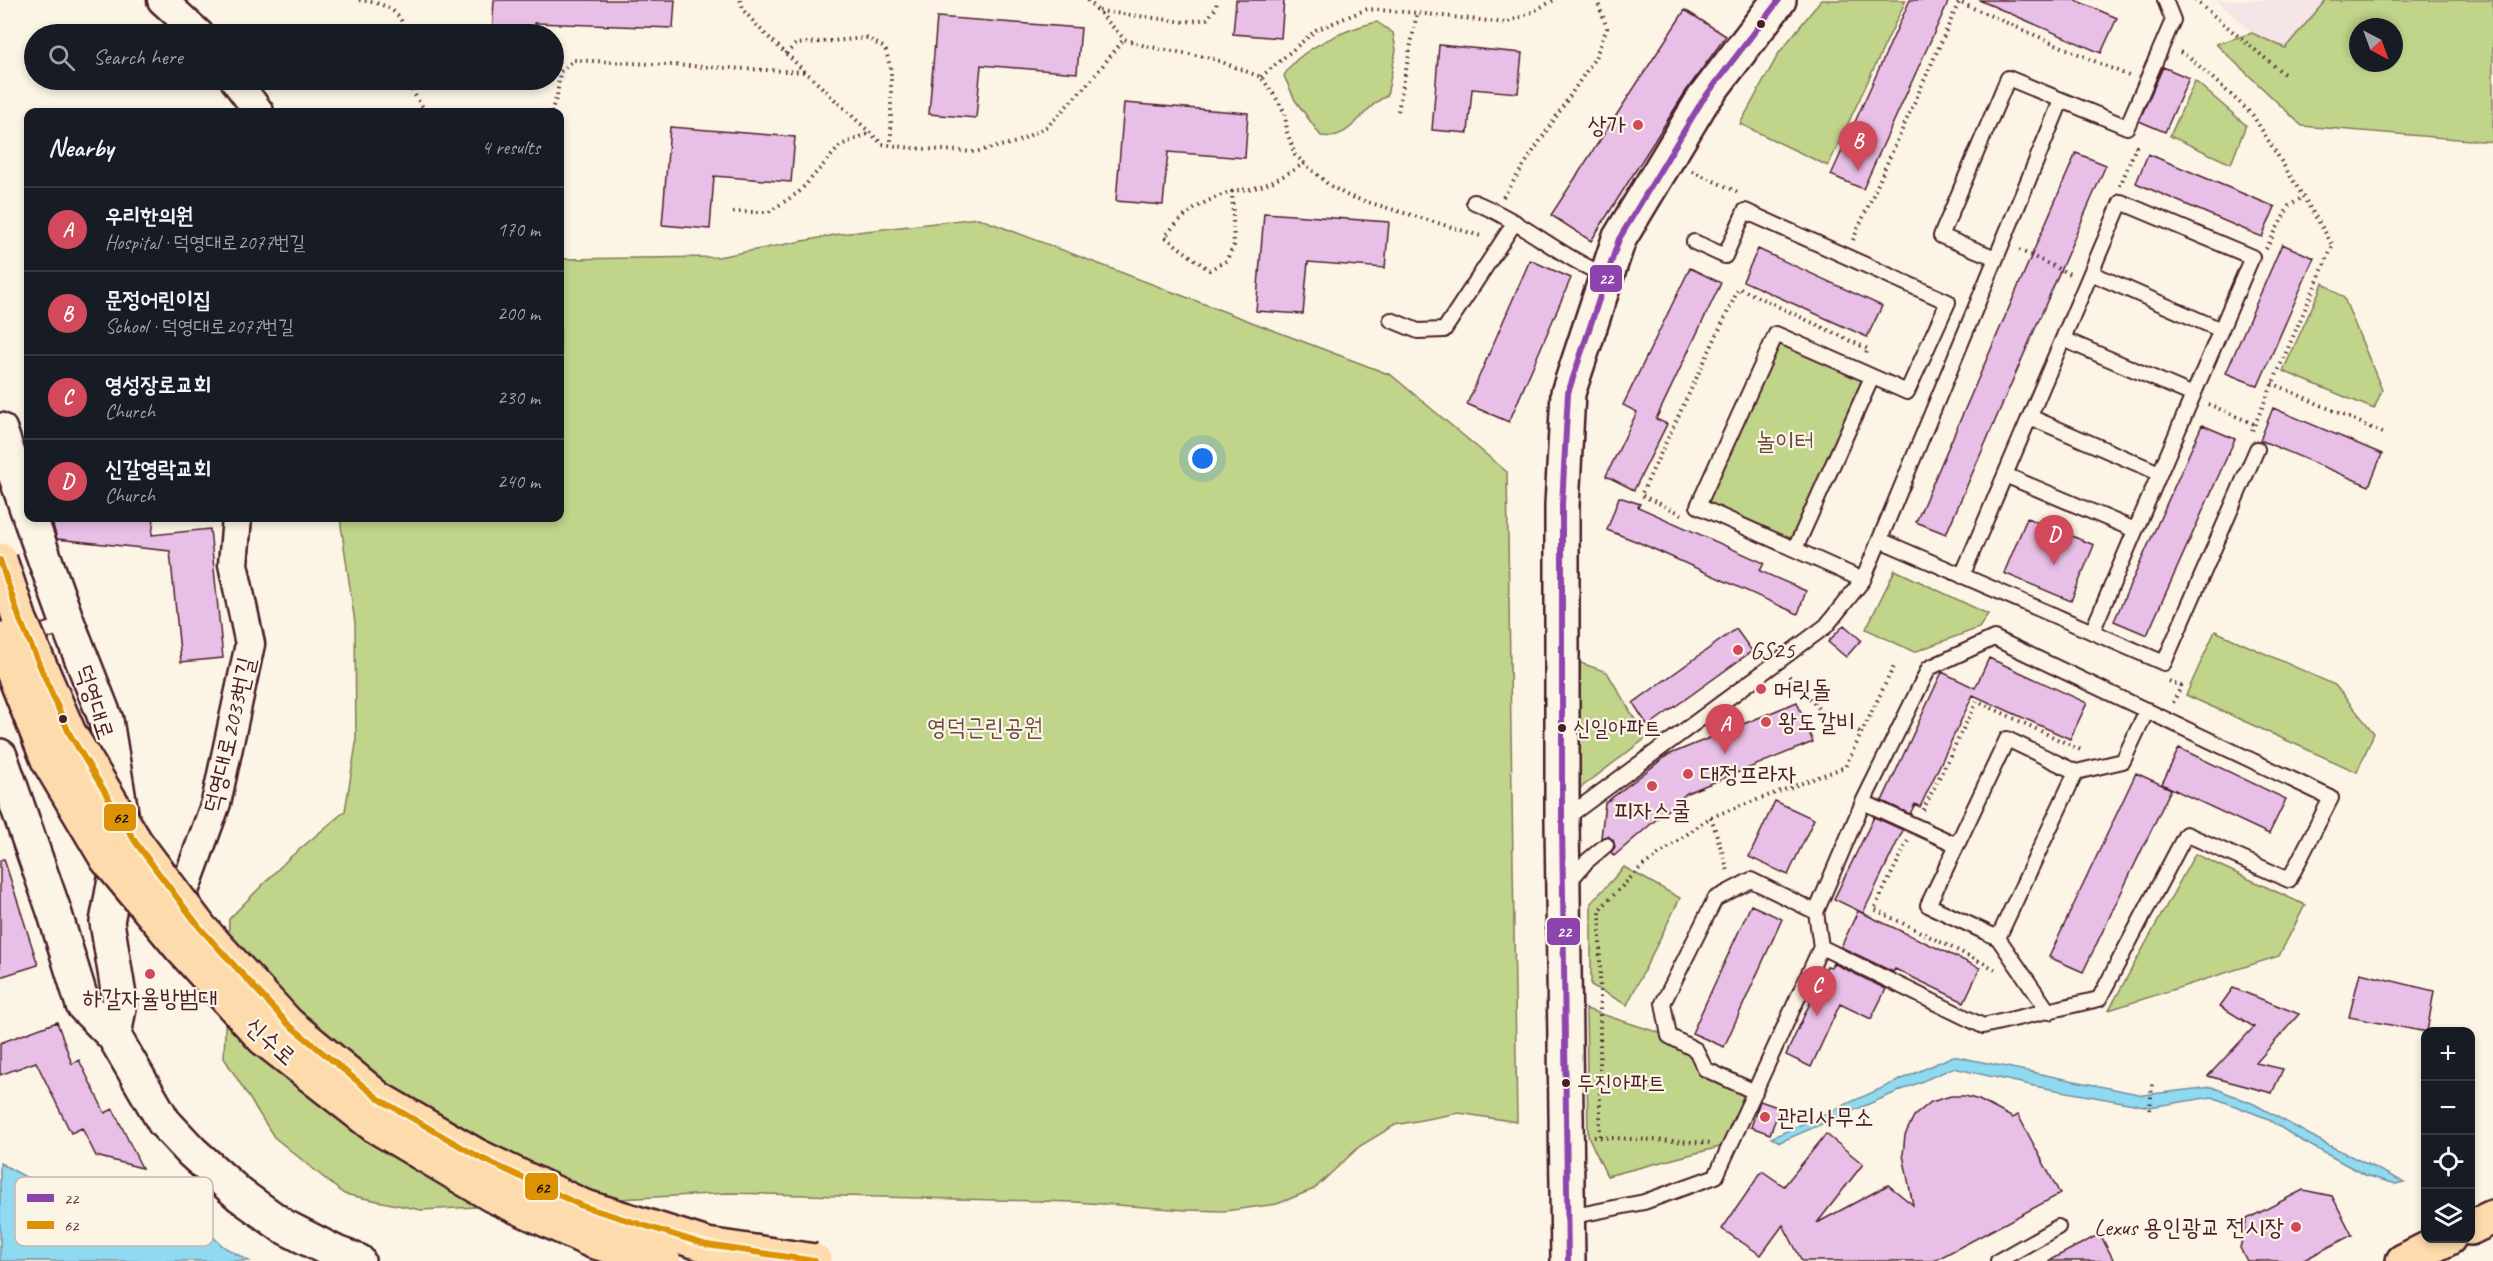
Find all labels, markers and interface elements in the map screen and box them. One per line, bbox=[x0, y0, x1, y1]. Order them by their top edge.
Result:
unlabelled marker bbox=[1755, 18, 1767, 30]
north arrow bbox=[2349, 18, 2403, 72]
search box bbox=[24, 24, 564, 90]
icon: search bbox=[45, 41, 78, 74]
text: Search here bbox=[93, 43, 183, 71]
place label: 상가 bbox=[1587, 110, 1626, 140]
marker: 상가 bbox=[1631, 118, 1645, 132]
pin: B bbox=[1838, 122, 1878, 171]
text: Nearby bbox=[48, 131, 113, 164]
text: 4 results bbox=[481, 135, 540, 160]
text: 우리한의원 bbox=[105, 202, 194, 230]
text: A bbox=[62, 217, 73, 242]
text: 170 m bbox=[497, 217, 540, 242]
text: Hospital · 덕영대로2077번길 bbox=[105, 230, 306, 255]
line badge: 22 bbox=[1589, 264, 1623, 293]
text: 22 bbox=[1599, 269, 1615, 289]
text: 문정어린이집 bbox=[105, 286, 211, 314]
text: B bbox=[62, 301, 73, 326]
text: 200 m bbox=[497, 301, 540, 326]
text: School · 덕영대로2077번길 bbox=[105, 314, 294, 339]
text: 영성장로교회 bbox=[105, 371, 211, 399]
text: C bbox=[63, 385, 72, 410]
text: 230 m bbox=[497, 385, 540, 410]
text: Church bbox=[105, 399, 155, 424]
park label: 놀이터 bbox=[1756, 426, 1814, 456]
your location bbox=[1188, 444, 1217, 473]
text: 신갈영락교회 bbox=[105, 455, 211, 483]
text: D bbox=[62, 469, 73, 494]
text: 240 m bbox=[497, 469, 540, 494]
text: Church bbox=[105, 483, 155, 508]
pin: D bbox=[2034, 516, 2074, 565]
place label: GS25 bbox=[1750, 635, 1796, 665]
marker: GS25 bbox=[1731, 643, 1745, 657]
street label: 덕영대로2033번길 bbox=[196, 654, 262, 816]
street label: 덕영대로 bbox=[69, 661, 121, 743]
place label: 머릿돌 bbox=[1773, 674, 1831, 704]
marker: 머릿돌 bbox=[1754, 682, 1768, 696]
pin: A bbox=[1706, 704, 1744, 754]
place label: 왕도갈비 bbox=[1778, 707, 1855, 737]
park label: 영덕근린공원 bbox=[927, 712, 1043, 742]
unlabelled marker bbox=[57, 713, 69, 725]
place label: 신일아파트 bbox=[1573, 714, 1662, 742]
marker: 왕도갈비 bbox=[1759, 715, 1773, 729]
marker: 신일아파트 bbox=[1556, 722, 1568, 734]
place label: 대정프라자 bbox=[1700, 759, 1797, 789]
marker: 대정프라자 bbox=[1681, 767, 1695, 781]
marker: 피자스쿨 bbox=[1645, 779, 1659, 793]
place label: 피자스쿨 bbox=[1613, 795, 1691, 825]
line badge: 62 bbox=[103, 803, 137, 832]
text: 62 bbox=[113, 808, 129, 828]
line badge: 22 bbox=[1546, 917, 1581, 946]
text: 22 bbox=[1557, 922, 1573, 942]
pin: C bbox=[1798, 966, 1836, 1016]
marker: 하갈자율방범대 bbox=[143, 967, 157, 981]
place label: 하갈자율방범대 bbox=[82, 983, 218, 1013]
street label: 신수로 bbox=[239, 1010, 303, 1072]
map controls bbox=[2421, 1027, 2475, 1243]
button: + bbox=[2421, 1027, 2475, 1081]
place label: 두진아파트 bbox=[1577, 1069, 1666, 1097]
marker: 두진아파트 bbox=[1560, 1077, 1572, 1089]
button: − bbox=[2421, 1081, 2475, 1135]
place label: 관리사무소 bbox=[1777, 1102, 1874, 1132]
marker: 관리사무소 bbox=[1758, 1110, 1772, 1124]
button: locate bbox=[2421, 1135, 2475, 1189]
line badge: 62 bbox=[524, 1172, 559, 1201]
legend bbox=[15, 1177, 213, 1246]
text: 62 bbox=[535, 1178, 551, 1198]
text: 22 bbox=[64, 1189, 80, 1209]
button: layers bbox=[2421, 1189, 2475, 1243]
place label: Lexus 용인광교 전시장 bbox=[2094, 1212, 2284, 1242]
text: 62 bbox=[64, 1216, 80, 1236]
marker: Lexus 용인광교 전시장 bbox=[2289, 1220, 2303, 1234]

